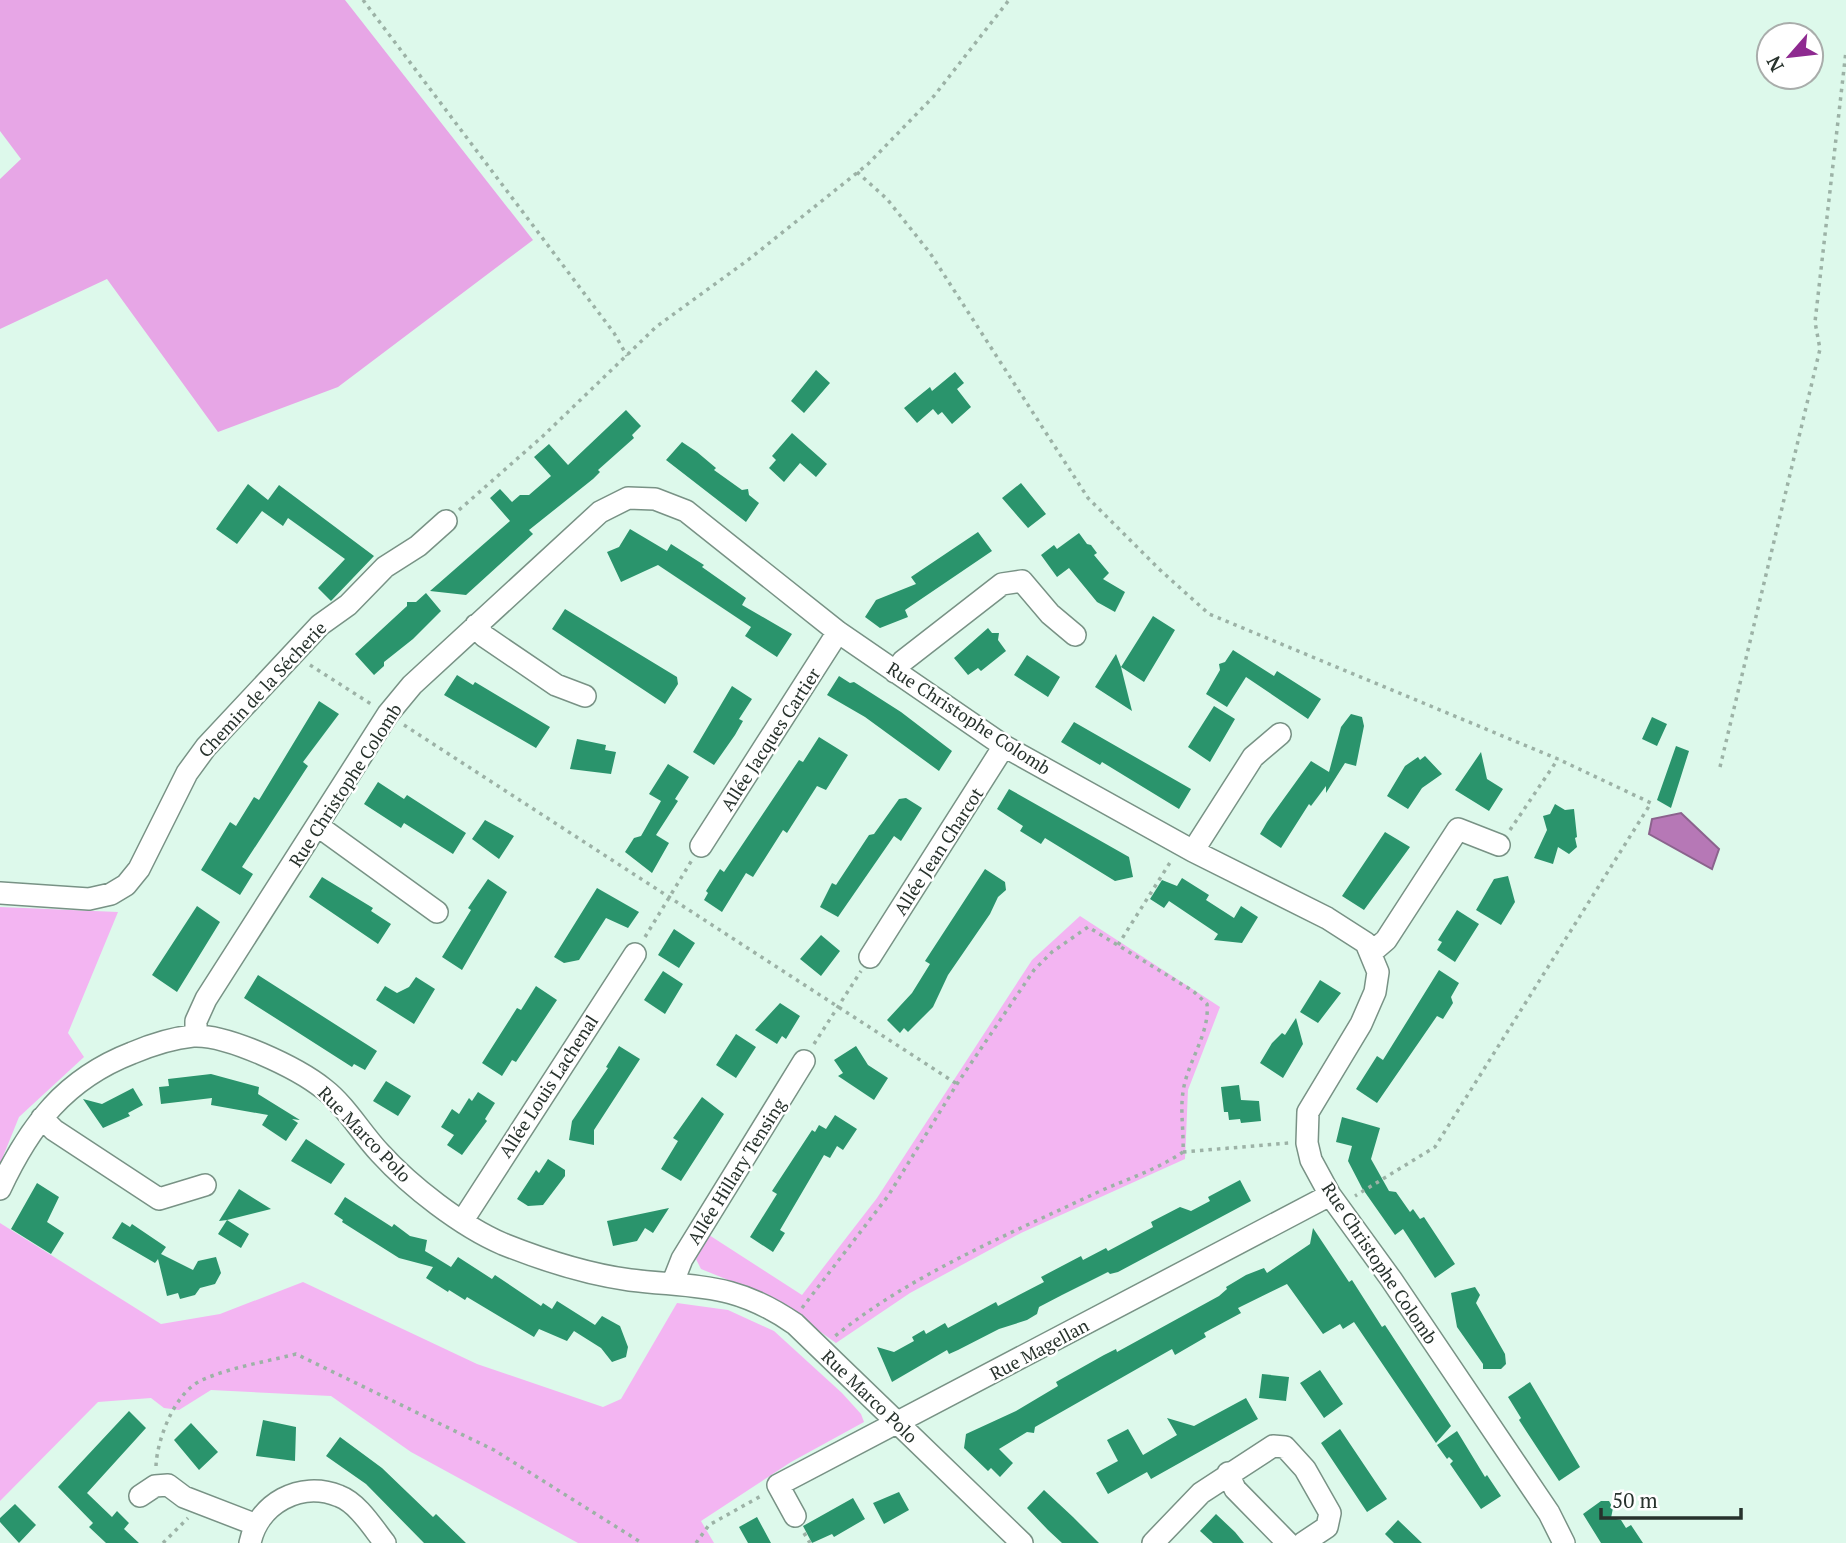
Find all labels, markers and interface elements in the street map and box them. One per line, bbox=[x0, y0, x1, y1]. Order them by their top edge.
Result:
north arrow bbox=[1755, 21, 1825, 91]
text: N bbox=[1760, 51, 1789, 76]
street label: Chemin de la Sécherie bbox=[193, 616, 331, 762]
street label: Rue Christophe Colomb bbox=[883, 656, 1055, 780]
street label: Allée Jacques Cartier bbox=[715, 663, 825, 815]
street label: Rue Christophe Colomb bbox=[283, 699, 407, 871]
street label: Allée Jean Charcot bbox=[888, 782, 988, 919]
street label: Allée Louis Lachenal bbox=[493, 1010, 603, 1162]
street label: Rue Marco Polo bbox=[313, 1081, 417, 1187]
street label: Allée Hillary Tensing bbox=[681, 1093, 791, 1249]
street label: Rue Christophe Colomb bbox=[1317, 1177, 1443, 1349]
street label: Rue Magellan bbox=[985, 1313, 1093, 1385]
street label: Rue Marco Polo bbox=[817, 1344, 923, 1448]
scale bar bbox=[1601, 1476, 1741, 1520]
text: 50 m bbox=[1612, 1486, 1658, 1514]

